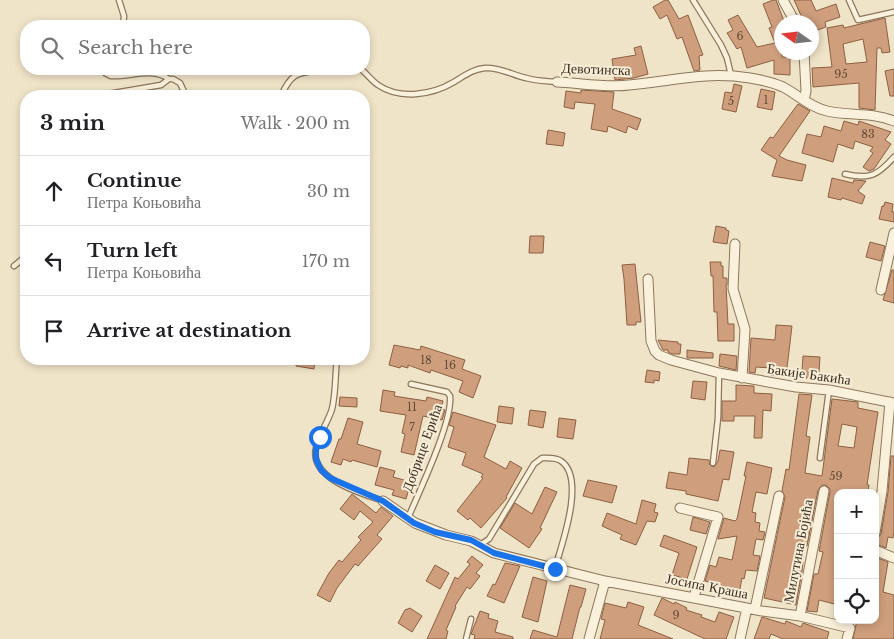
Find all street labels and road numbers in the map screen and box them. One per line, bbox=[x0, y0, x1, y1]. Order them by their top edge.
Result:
street label: Девотинска bbox=[561, 59, 632, 79]
street label: Бакије Бакића bbox=[766, 359, 853, 389]
street label: Добрице Ерића bbox=[398, 401, 446, 494]
street label: Милутина Бојића bbox=[779, 497, 817, 604]
street label: Јосипа Краша bbox=[664, 569, 751, 603]

